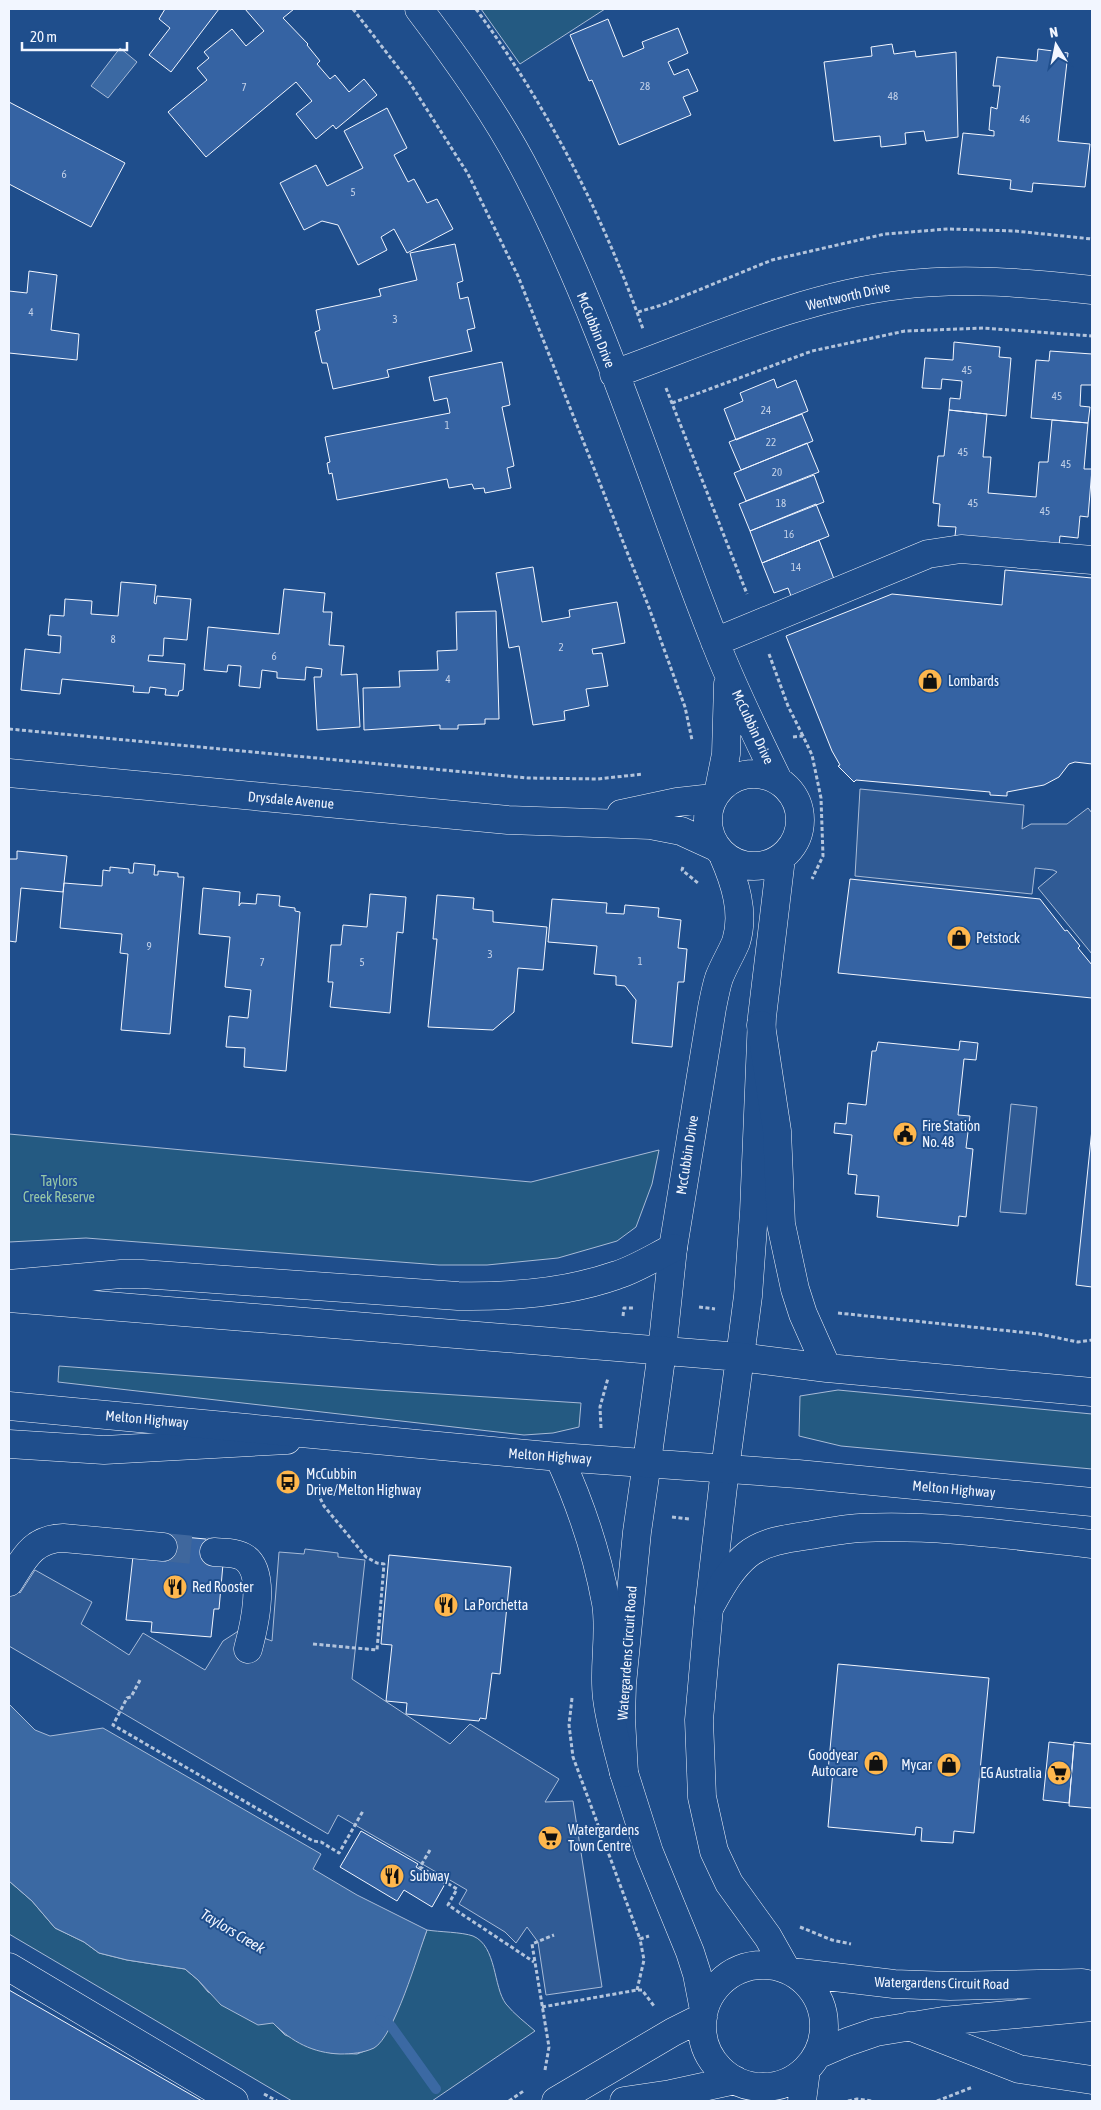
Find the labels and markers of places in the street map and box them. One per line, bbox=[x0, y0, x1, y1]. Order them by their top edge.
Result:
shop icon: Lombards bbox=[917, 668, 943, 694]
place label: Lombards bbox=[948, 673, 999, 689]
shop icon: Petstock bbox=[946, 925, 972, 951]
place label: Petstock bbox=[976, 930, 1020, 946]
place label: Fire Station No. 48 bbox=[922, 1118, 980, 1150]
public building icon: Fire Station No. 48 bbox=[892, 1121, 918, 1147]
place label: McCubbin Drive/Melton Highway bbox=[306, 1466, 421, 1498]
bus stop icon: McCubbin Drive/Melton Highway bbox=[275, 1469, 301, 1495]
restaurant icon: Red Rooster bbox=[162, 1574, 188, 1600]
place label: Red Rooster bbox=[192, 1579, 254, 1595]
restaurant icon: La Porchetta bbox=[433, 1592, 459, 1618]
place label: La Porchetta bbox=[464, 1597, 528, 1613]
place label: Goodyear Autocare bbox=[808, 1747, 859, 1779]
shop icon: Goodyear Autocare bbox=[863, 1750, 889, 1776]
shop icon: Mycar bbox=[936, 1752, 962, 1778]
place label: Mycar bbox=[901, 1757, 933, 1773]
supermarket icon: EG Australia bbox=[1046, 1760, 1072, 1786]
place label: EG Australia bbox=[980, 1765, 1042, 1781]
place label: Watergardens Town Centre bbox=[568, 1822, 639, 1854]
supermarket icon: Watergardens Town Centre bbox=[537, 1825, 563, 1851]
restaurant icon: Subway bbox=[379, 1863, 405, 1889]
place label: Subway bbox=[410, 1868, 450, 1884]

